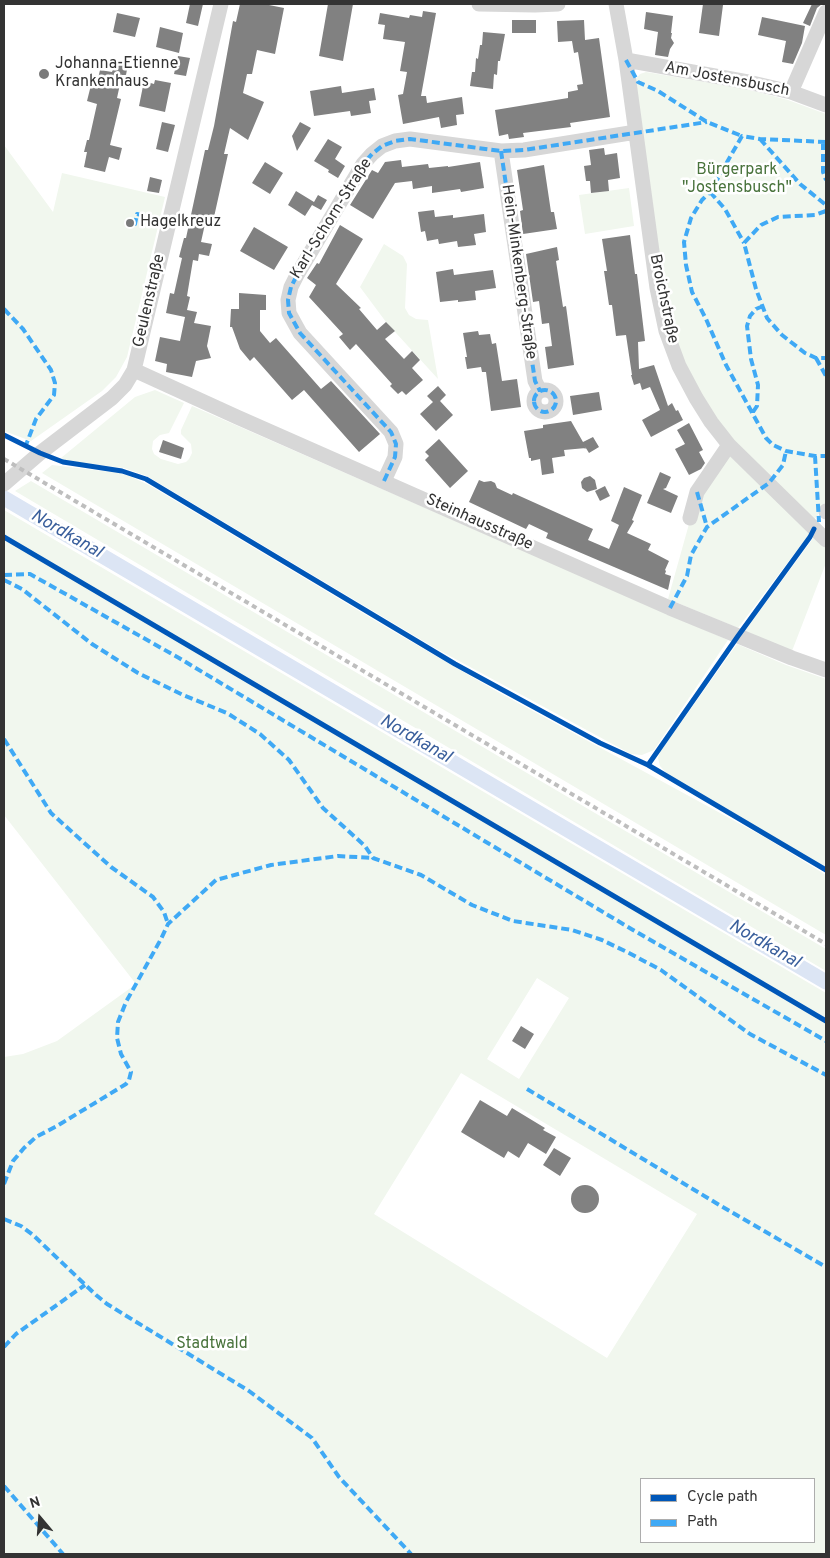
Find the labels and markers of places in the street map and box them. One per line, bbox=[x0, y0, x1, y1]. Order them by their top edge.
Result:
place label: Johanna-Etienne Krankenhaus bbox=[55, 55, 178, 93]
marker: Johanna-Etienne Krankenhaus bbox=[37, 67, 51, 81]
place label: Hagelkreuz bbox=[140, 213, 221, 233]
marker: Hagelkreuz bbox=[124, 217, 136, 229]

